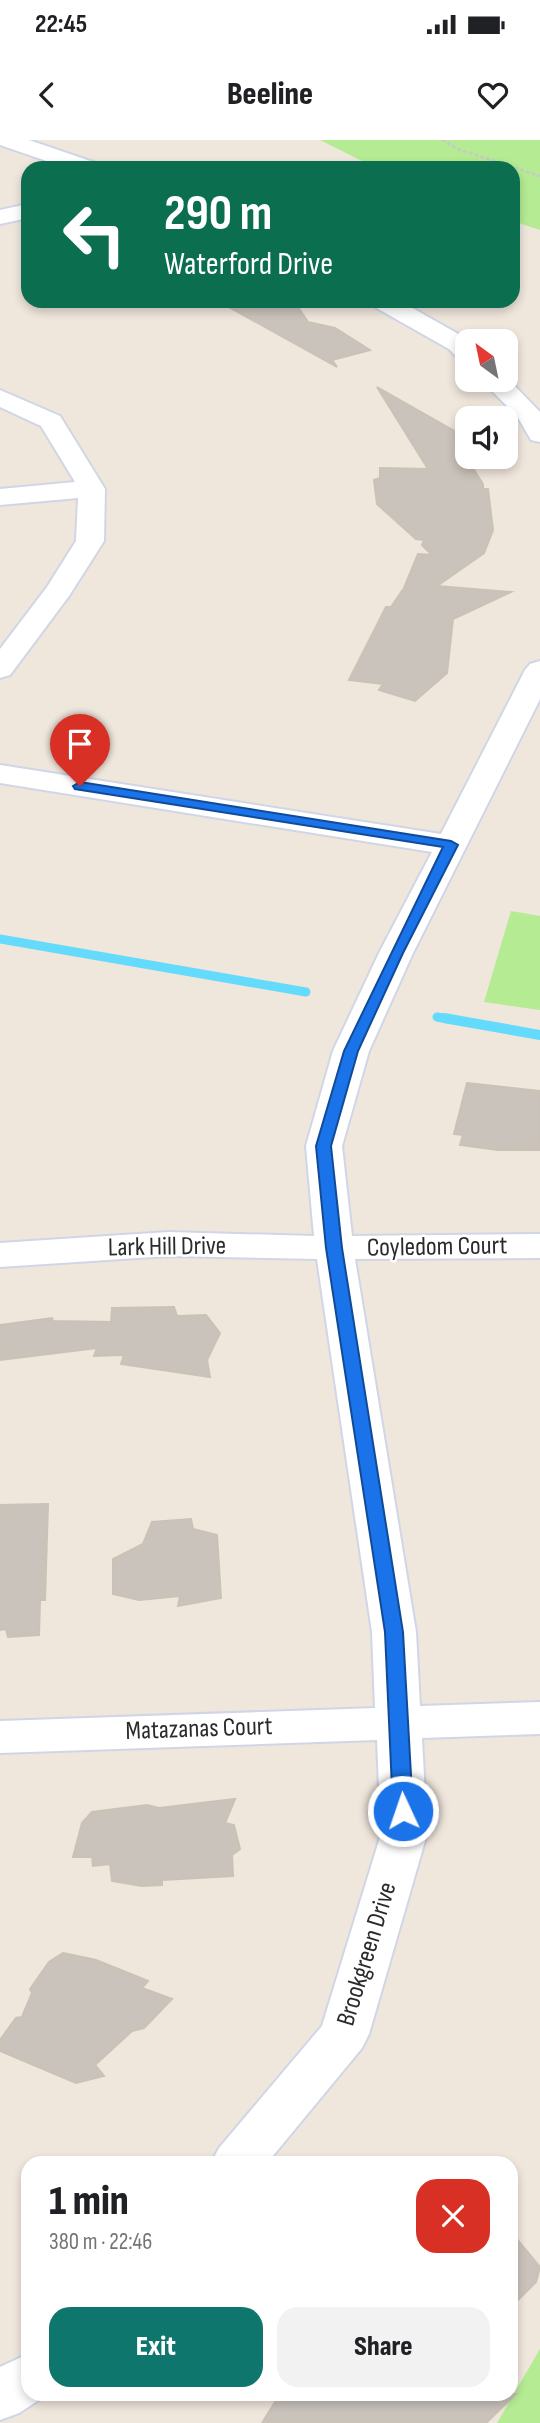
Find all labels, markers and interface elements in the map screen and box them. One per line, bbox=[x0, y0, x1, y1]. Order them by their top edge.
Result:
text: 22:45 bbox=[35, 9, 87, 40]
text: Beeline bbox=[227, 75, 313, 114]
icon: back bbox=[28, 76, 66, 114]
icon: heart bbox=[474, 76, 512, 114]
text: 290 m bbox=[164, 185, 272, 244]
icon: left bbox=[49, 189, 140, 280]
text: Waterford Drive bbox=[164, 245, 333, 284]
north arrow bbox=[455, 329, 518, 392]
map controls bbox=[455, 329, 518, 469]
button: sound bbox=[455, 406, 518, 469]
pin bbox=[50, 714, 110, 786]
icon: arrive bbox=[61, 725, 99, 763]
street label: Lark Hill Drive bbox=[108, 1230, 226, 1264]
street label: Coyledom Court bbox=[366, 1230, 508, 1264]
street label: Matazanas Court bbox=[125, 1711, 273, 1747]
position arrow bbox=[366, 1774, 440, 1848]
street label: Brookgreen Drive bbox=[330, 1878, 404, 2030]
text: 1 min bbox=[49, 2176, 129, 2227]
button: close bbox=[416, 2179, 490, 2253]
text: 380 m · 22:46 bbox=[49, 2228, 152, 2256]
button: Exit bbox=[49, 2307, 263, 2387]
button: Share bbox=[277, 2307, 490, 2387]

